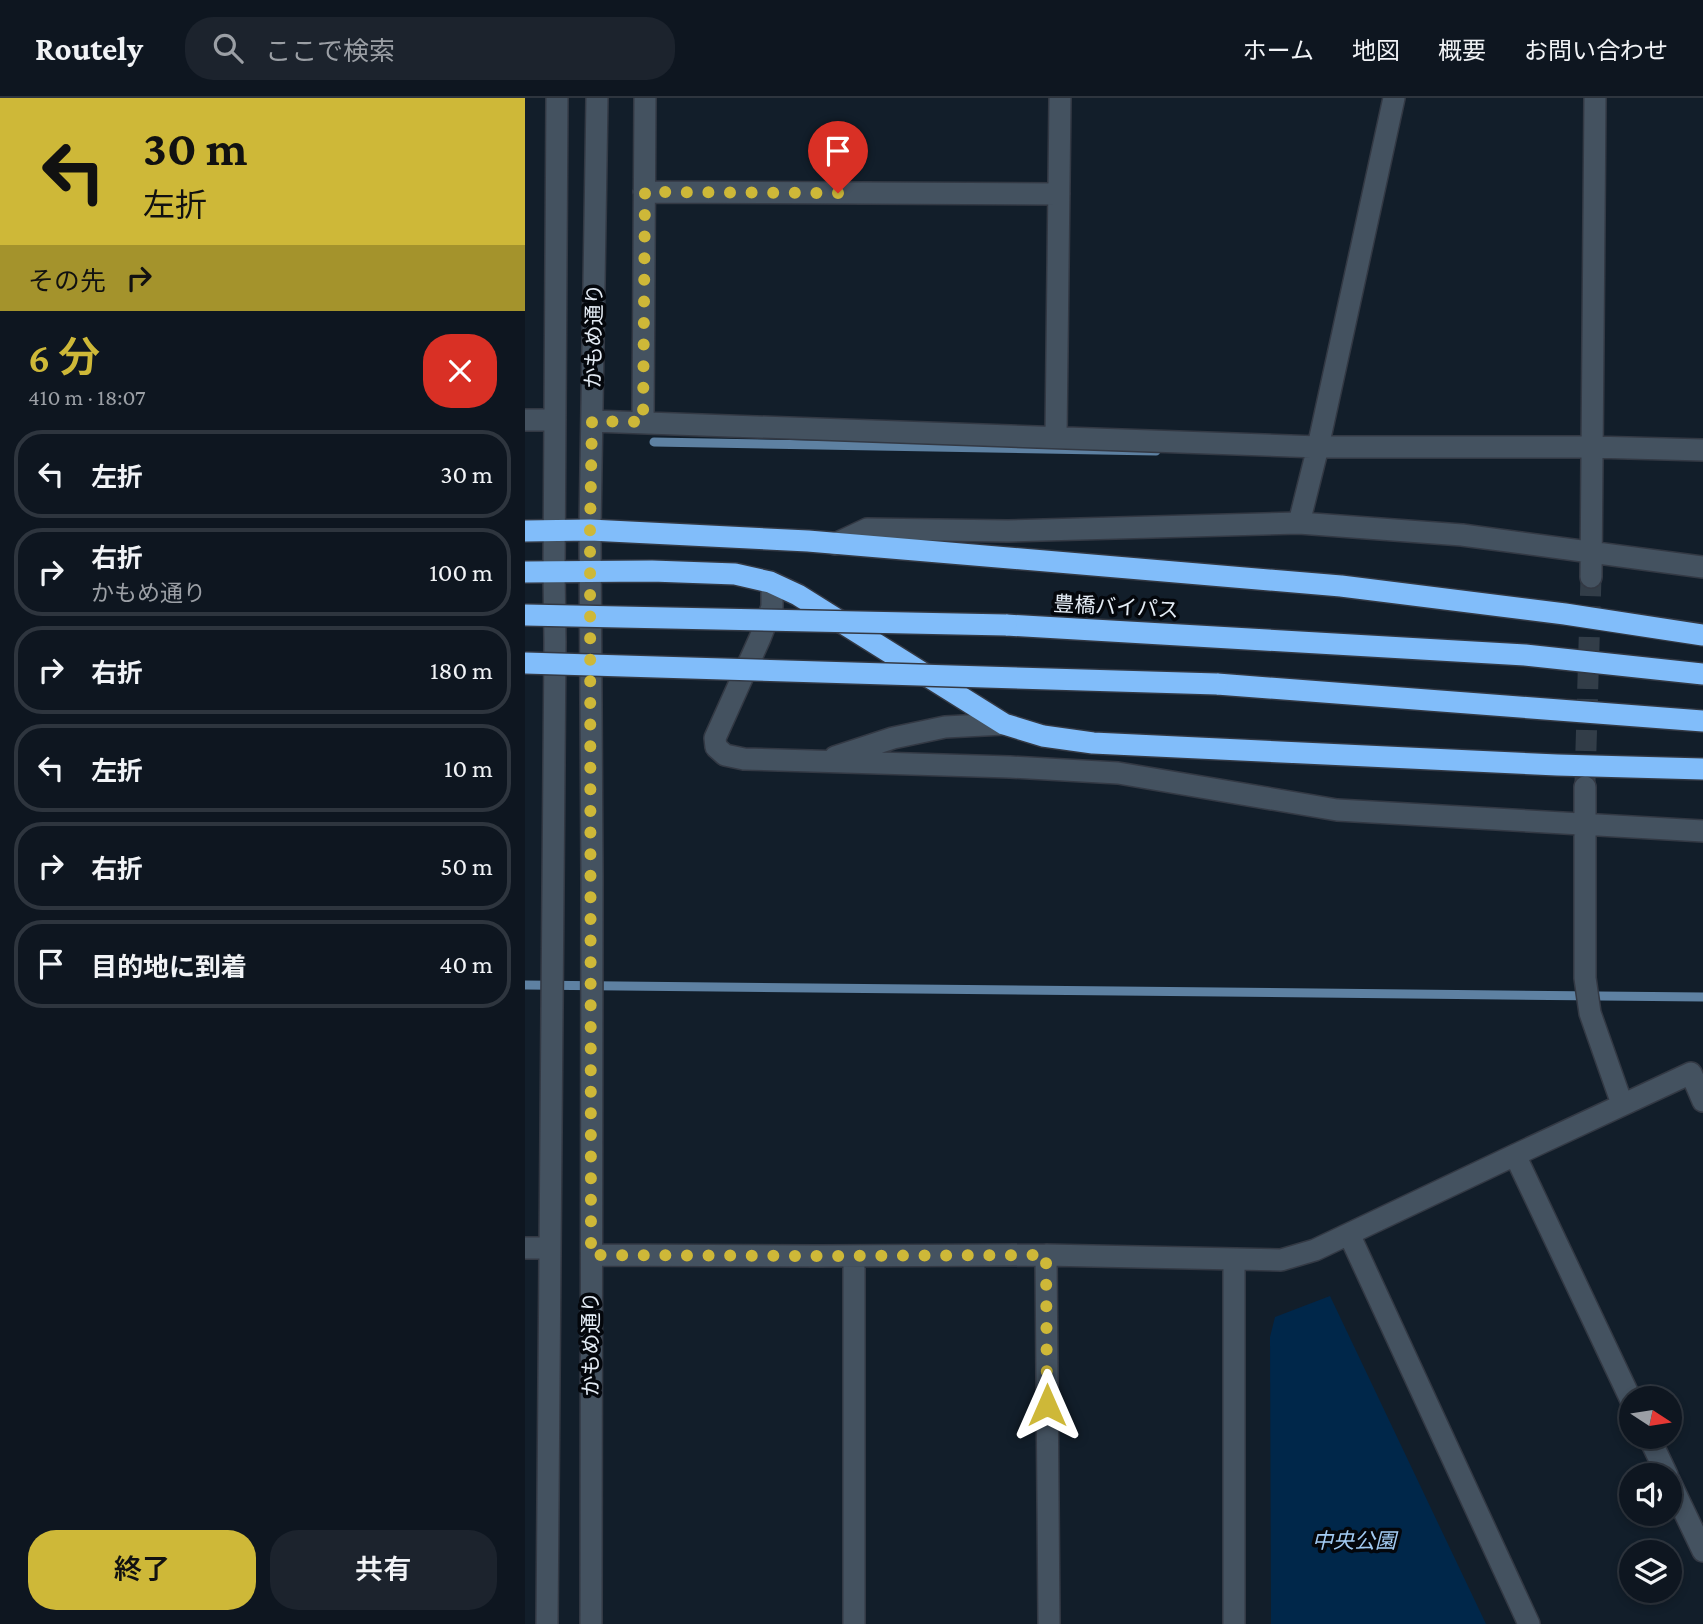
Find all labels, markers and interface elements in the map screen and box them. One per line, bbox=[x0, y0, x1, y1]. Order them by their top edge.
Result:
search box bbox=[185, 17, 675, 80]
icon: search bbox=[209, 29, 247, 67]
text: Routely bbox=[35, 30, 143, 67]
text: ここで検索 bbox=[265, 37, 395, 66]
text: ホーム bbox=[1243, 37, 1314, 64]
text: 地図 bbox=[1352, 37, 1400, 64]
text: 概要 bbox=[1438, 37, 1486, 64]
text: お問い合わせ bbox=[1524, 37, 1668, 64]
text: 30 m bbox=[143, 121, 248, 176]
pin bbox=[808, 121, 868, 193]
icon: left bbox=[28, 126, 119, 217]
icon: arrive bbox=[819, 132, 857, 170]
text: 左折 bbox=[143, 187, 207, 223]
icon: right bbox=[120, 259, 158, 297]
text: その先 bbox=[28, 267, 106, 296]
street label: かもめ通り bbox=[581, 283, 607, 389]
text: 6 分 bbox=[28, 334, 100, 381]
button: close bbox=[423, 334, 497, 408]
text: 410 m · 18:07 bbox=[28, 384, 146, 410]
icon: left bbox=[32, 455, 70, 493]
text: 30 m bbox=[440, 460, 493, 489]
text: 左折 bbox=[91, 463, 143, 492]
text: 右折 bbox=[91, 544, 143, 573]
icon: right bbox=[32, 553, 70, 591]
text: 100 m bbox=[429, 558, 493, 587]
text: かもめ通り bbox=[91, 580, 206, 606]
street label: 豊橋バイパス bbox=[1053, 592, 1179, 622]
icon: right bbox=[32, 651, 70, 689]
text: 180 m bbox=[430, 656, 493, 685]
text: 右折 bbox=[91, 659, 143, 688]
icon: left bbox=[32, 749, 70, 787]
text: 10 m bbox=[444, 754, 493, 783]
text: 左折 bbox=[91, 757, 143, 786]
icon: right bbox=[32, 847, 70, 885]
text: 50 m bbox=[440, 852, 493, 881]
text: 右折 bbox=[91, 855, 143, 884]
icon: arrive bbox=[32, 945, 70, 983]
text: 40 m bbox=[439, 950, 493, 979]
text: 目的地に到着 bbox=[91, 953, 247, 982]
street label: かもめ通り bbox=[579, 1292, 603, 1397]
position arrow bbox=[1010, 1368, 1084, 1442]
north arrow bbox=[1619, 1386, 1682, 1449]
map controls bbox=[1619, 1386, 1682, 1603]
button: sound bbox=[1619, 1463, 1682, 1526]
park label: 中央公園 bbox=[1312, 1529, 1399, 1553]
button: 終了 bbox=[28, 1530, 256, 1610]
button: 共有 bbox=[270, 1530, 497, 1610]
button: layers bbox=[1619, 1540, 1682, 1603]

